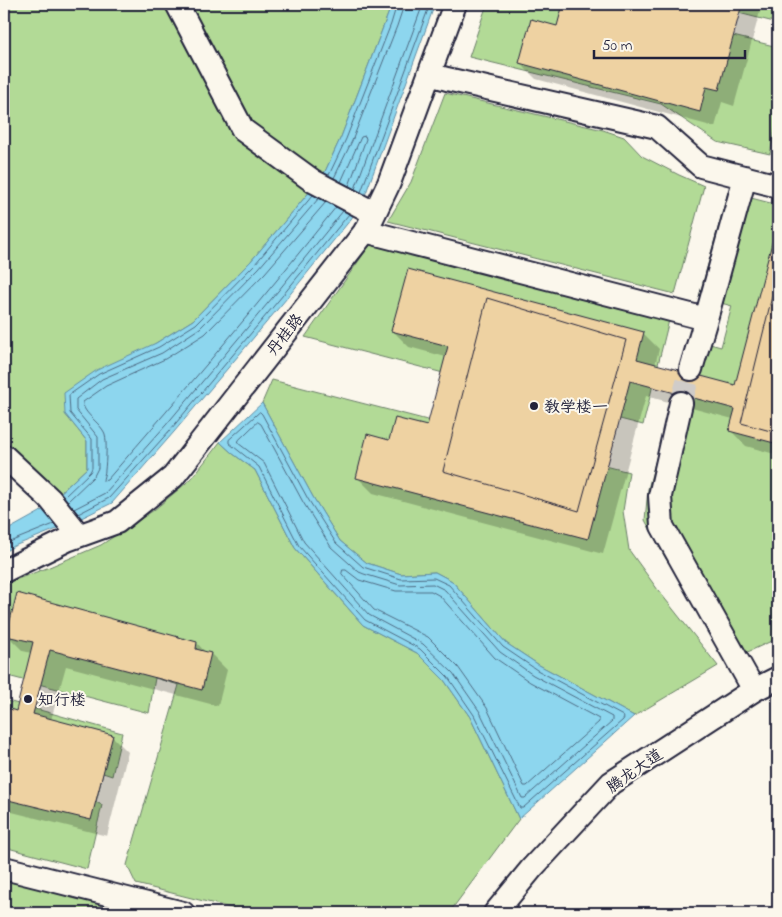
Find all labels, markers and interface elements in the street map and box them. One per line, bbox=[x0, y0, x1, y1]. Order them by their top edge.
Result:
scale bar bbox=[594, 28, 746, 60]
text: 50 m bbox=[602, 35, 633, 57]
street label: 丹桂路 bbox=[261, 309, 310, 362]
place label: 教学楼一 bbox=[544, 396, 608, 420]
marker: 教学楼一 bbox=[528, 400, 540, 412]
place label: 知行楼 bbox=[38, 689, 86, 713]
marker: 知行楼 bbox=[22, 693, 34, 705]
street label: 腾龙大道 bbox=[602, 743, 668, 800]

